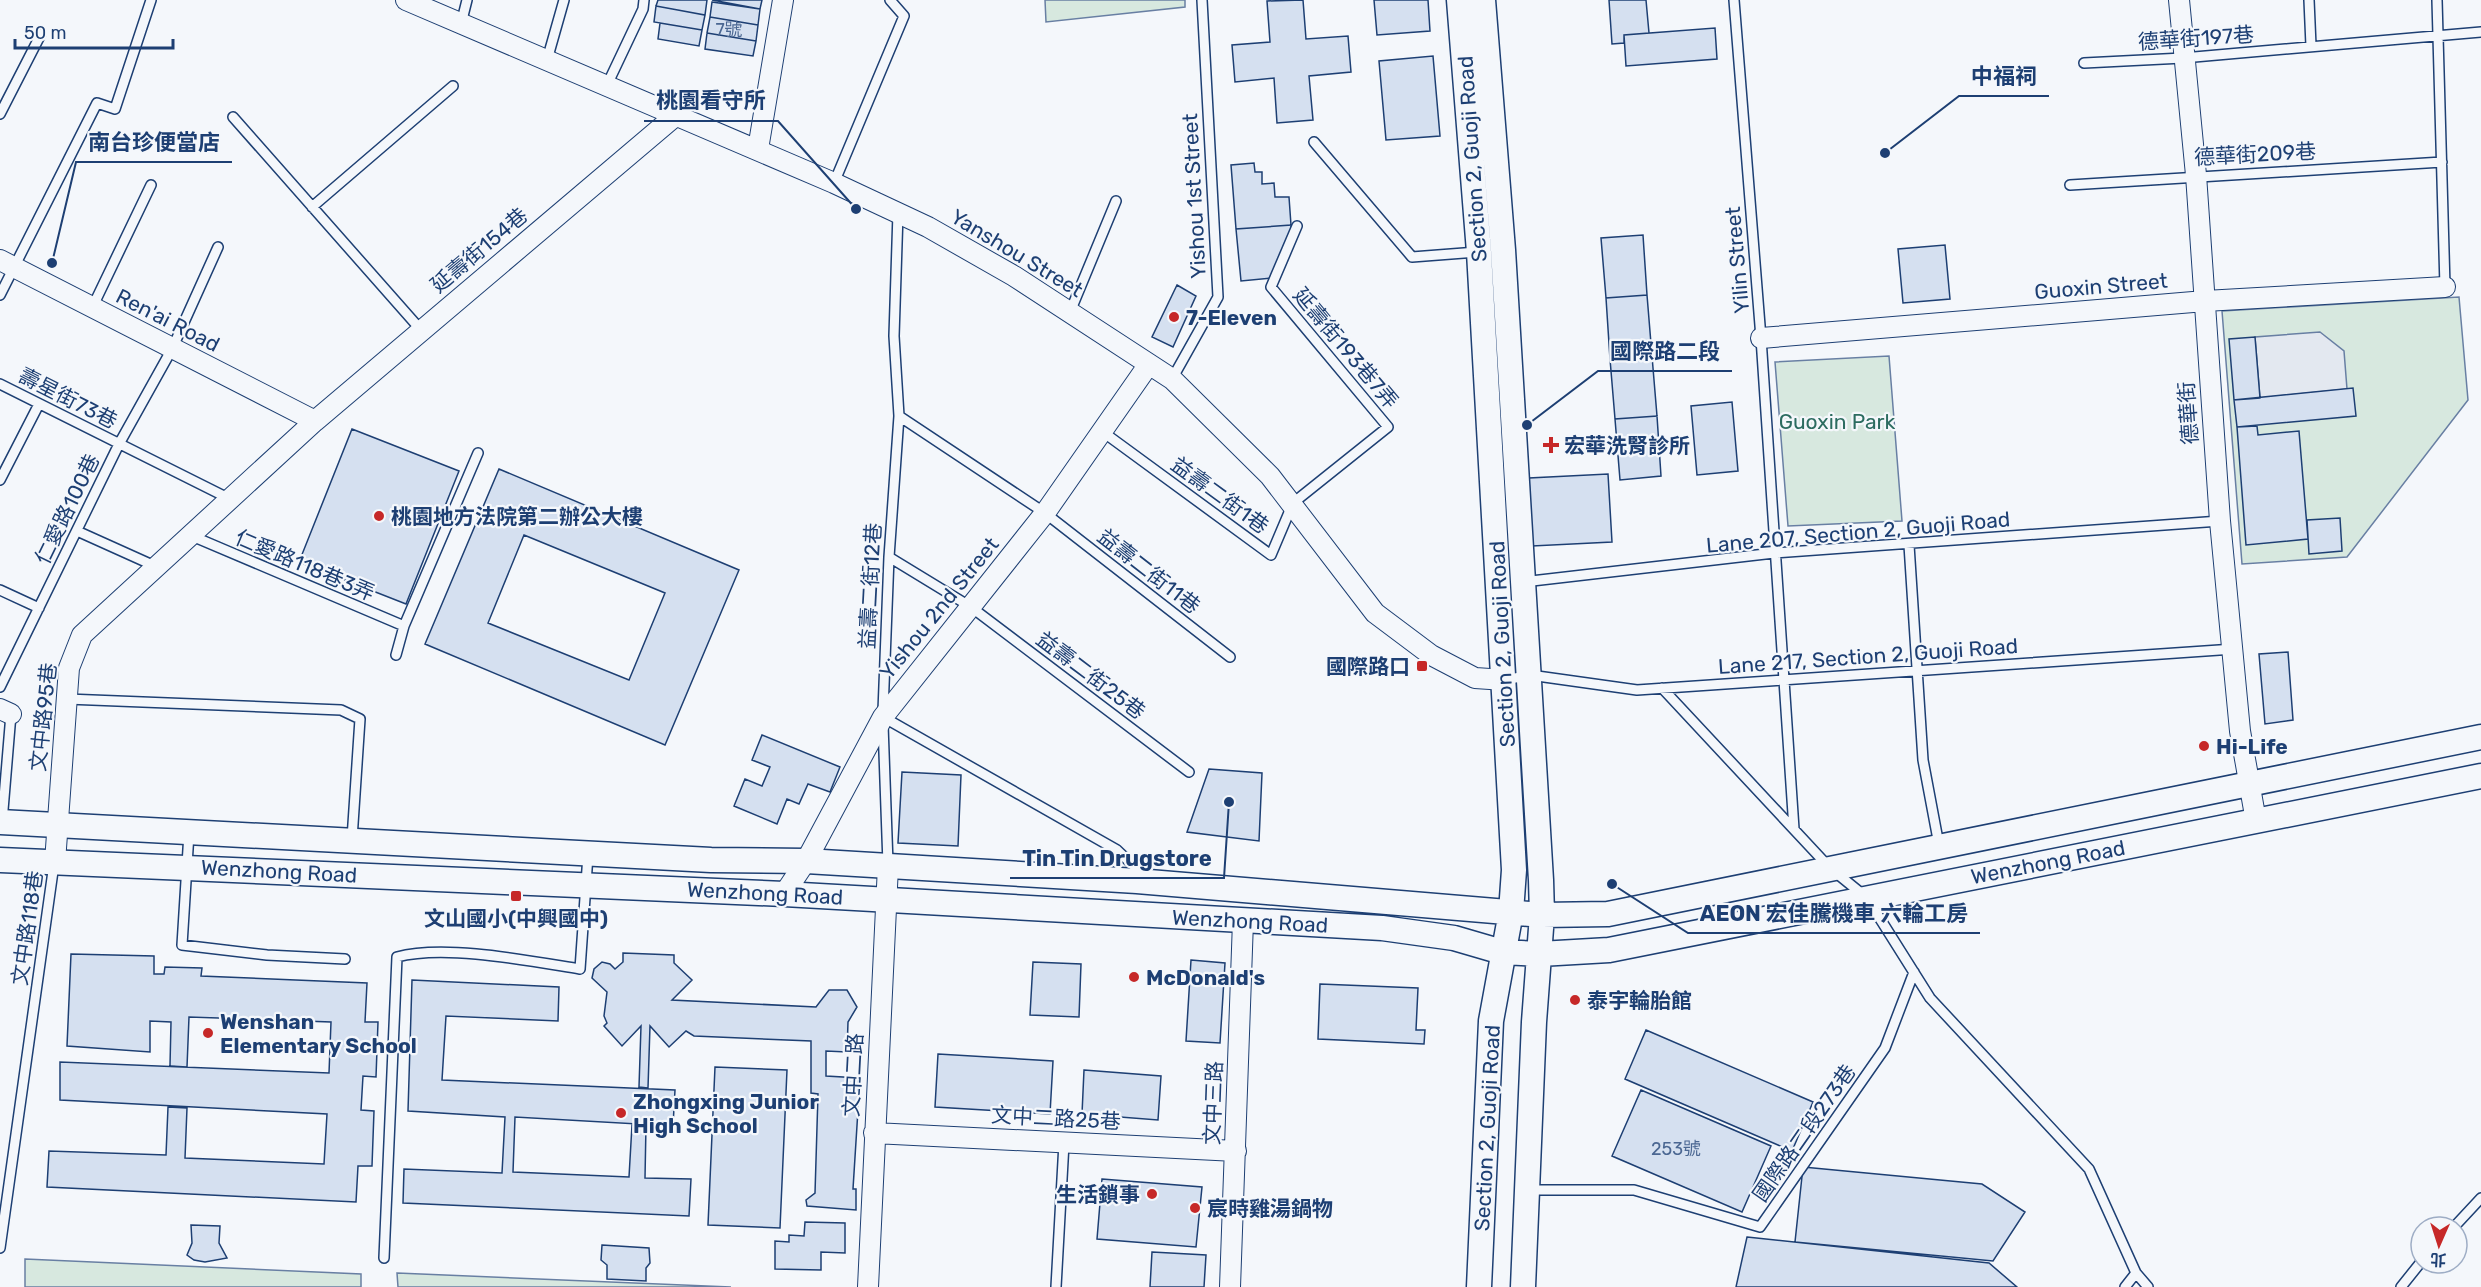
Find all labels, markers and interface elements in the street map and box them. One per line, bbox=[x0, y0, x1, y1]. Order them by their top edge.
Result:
scale bar bbox=[15, 12, 172, 50]
house number: 7號 bbox=[715, 19, 743, 41]
street label: 德華街197巷 bbox=[2137, 21, 2255, 55]
text: 50 m bbox=[24, 22, 67, 44]
street label: Section 2, Guoji Road bbox=[1452, 55, 1492, 263]
callout: 中福祠 bbox=[1959, 56, 2049, 96]
text: 中福祠 bbox=[1971, 63, 2037, 90]
callout: 桃園看守所 bbox=[644, 81, 778, 121]
text: 桃園看守所 bbox=[656, 87, 766, 114]
street label: Yishou 1st Street bbox=[1177, 113, 1211, 279]
callout: 南台珍便當店 bbox=[76, 122, 232, 162]
text: 南台珍便當店 bbox=[88, 129, 220, 156]
street label: 德華街209巷 bbox=[2193, 138, 2317, 170]
street label: 延壽街154巷 bbox=[426, 202, 532, 298]
street label: Yanshou Street bbox=[946, 204, 1088, 302]
street label: Yilin Street bbox=[1720, 206, 1754, 314]
street label: Guoxin Street bbox=[2033, 268, 2169, 304]
street label: Ren'ai Road bbox=[112, 283, 224, 357]
street label: 延壽街193巷7弄 bbox=[1288, 283, 1404, 413]
place label: 7-Eleven bbox=[1186, 305, 1277, 330]
marker: 7-Eleven bbox=[1167, 310, 1181, 324]
callout: 國際路二段 bbox=[1598, 331, 1732, 371]
text: 國際路二段 bbox=[1610, 338, 1720, 365]
street label: 壽星街73巷 bbox=[14, 362, 122, 434]
street label: 德華街 bbox=[2173, 381, 2203, 445]
park label: Guoxin Park bbox=[1779, 409, 1895, 434]
place label: 宏華洗腎診所 bbox=[1564, 433, 1690, 458]
marker: 宏華洗腎診所 bbox=[1542, 436, 1560, 454]
street label: 仁愛路100巷 bbox=[30, 450, 104, 568]
street label: 益壽二街1巷 bbox=[1167, 451, 1273, 539]
place label: 桃園地方法院第二辦公大樓 bbox=[391, 504, 643, 529]
street label: Lane 207, Section 2, Guoji Road bbox=[1705, 506, 2011, 558]
marker: 桃園地方法院第二辦公大樓 bbox=[372, 509, 386, 523]
street label: 益壽二街12巷 bbox=[854, 522, 886, 650]
street label: 益壽二街11巷 bbox=[1093, 523, 1205, 619]
street label: 仁愛路118巷3弄 bbox=[232, 524, 378, 606]
street label: Yishou 2nd Street bbox=[874, 532, 1004, 684]
street label: Section 2, Guoji Road bbox=[1484, 540, 1520, 748]
street label: 益壽二街25巷 bbox=[1032, 626, 1150, 724]
street label: Lane 217, Section 2, Guoji Road bbox=[1717, 633, 2019, 679]
place label: 國際路口 bbox=[1326, 654, 1410, 679]
marker: 國際路口 bbox=[1415, 659, 1429, 673]
street label: 文中路95巷 bbox=[25, 662, 61, 772]
place label: Hi-Life bbox=[2216, 734, 2288, 759]
marker: Hi-Life bbox=[2197, 739, 2211, 753]
street label: Wenzhong Road bbox=[1969, 835, 2127, 889]
callout: Tin Tin Drugstore bbox=[1010, 838, 1224, 878]
text: Tin Tin Drugstore bbox=[1022, 845, 1212, 872]
street label: Wenzhong Road bbox=[200, 854, 358, 888]
street label: 文中路118巷 bbox=[7, 869, 47, 987]
street label: Wenzhong Road bbox=[686, 876, 844, 910]
marker: 文山國小(中興國中) bbox=[509, 889, 523, 903]
callout: AEON 宏佳騰機車 六輪工房 bbox=[1688, 893, 1980, 933]
text: AEON 宏佳騰機車 六輪工房 bbox=[1700, 900, 1968, 927]
street label: Wenzhong Road bbox=[1171, 904, 1329, 938]
place label: 文山國小(中興國中) bbox=[424, 906, 608, 931]
place label: McDonald's bbox=[1146, 965, 1265, 990]
marker: McDonald's bbox=[1127, 970, 1141, 984]
place label: 泰宇輪胎館 bbox=[1587, 988, 1692, 1013]
marker: 泰宇輪胎館 bbox=[1568, 993, 1582, 1007]
place label: Wenshan Elementary School bbox=[220, 1009, 417, 1058]
street label: Section 2, Guoji Road bbox=[1469, 1024, 1505, 1232]
marker: Wenshan Elementary School bbox=[201, 1026, 215, 1040]
street label: 文中二路 bbox=[838, 1032, 868, 1118]
street label: 國際路二段273巷 bbox=[1747, 1060, 1861, 1206]
street label: 文中三路 bbox=[1199, 1061, 1227, 1145]
place label: Zhongxing Junior High School bbox=[633, 1089, 819, 1138]
street label: 文中二路25巷 bbox=[991, 1102, 1121, 1134]
marker: Zhongxing Junior High School bbox=[614, 1106, 628, 1120]
house number: 253號 bbox=[1651, 1138, 1701, 1160]
place label: 生活鎖事 bbox=[1056, 1182, 1140, 1207]
marker: 生活鎖事 bbox=[1145, 1187, 1159, 1201]
place label: 宸時雞湯鍋物 bbox=[1207, 1196, 1333, 1221]
marker: 宸時雞湯鍋物 bbox=[1188, 1201, 1202, 1215]
north arrow bbox=[2409, 1215, 2469, 1275]
text: 北 bbox=[2430, 1250, 2447, 1269]

